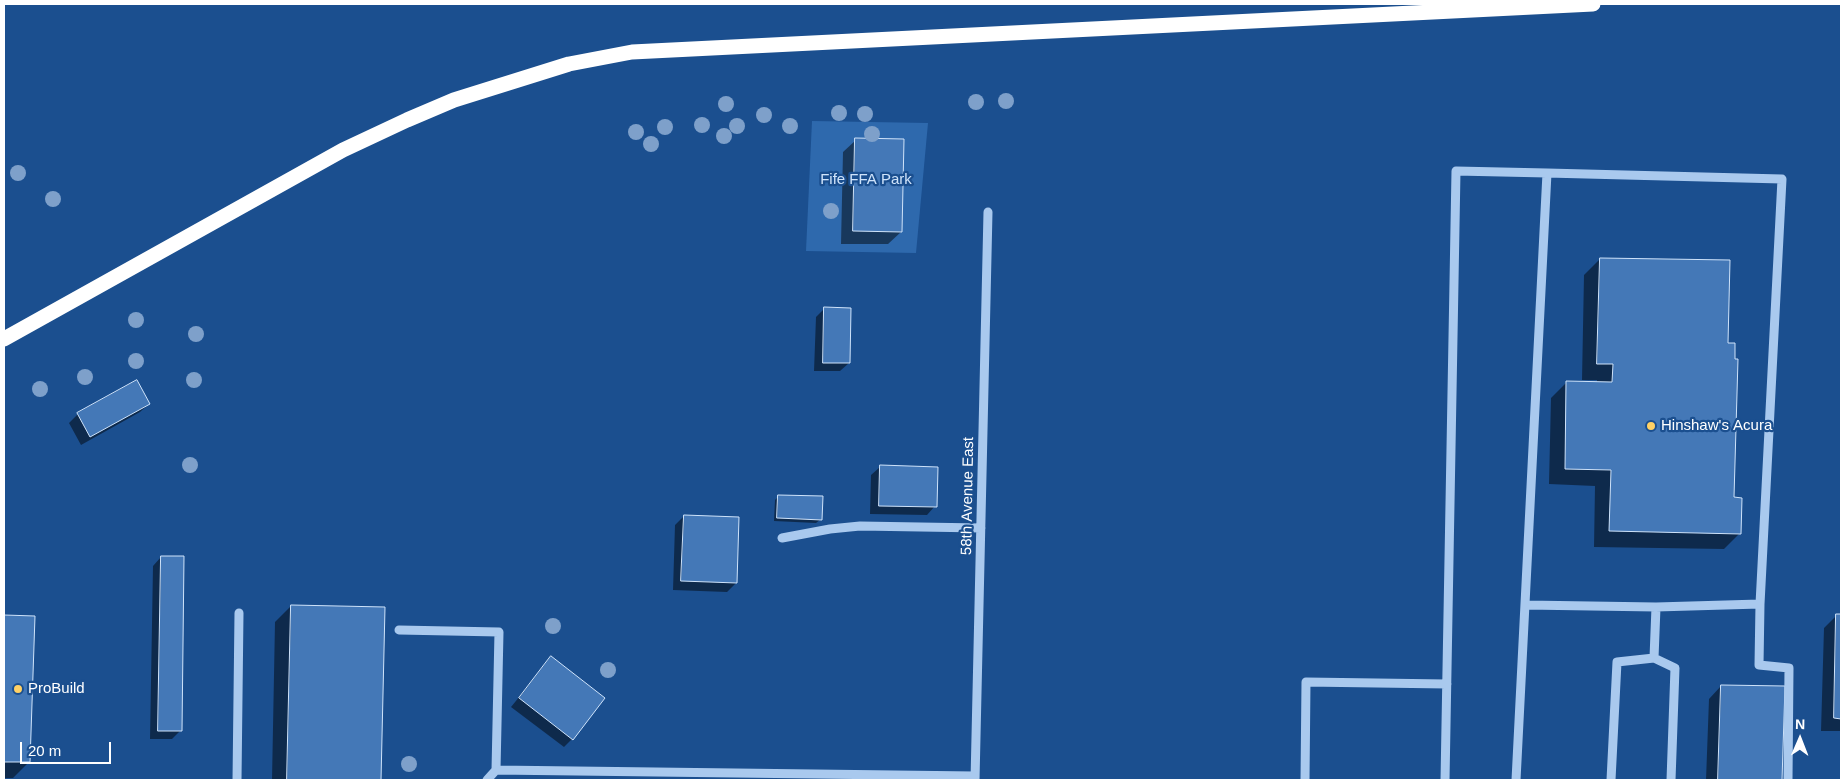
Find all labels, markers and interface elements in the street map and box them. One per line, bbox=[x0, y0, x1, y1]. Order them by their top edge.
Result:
park label: Fife FFA Park bbox=[820, 171, 912, 189]
place label: Hinshaw's Acura bbox=[1661, 417, 1772, 435]
marker: Hinshaw's Acura bbox=[1645, 420, 1657, 432]
street label: 58th Avenue East bbox=[958, 437, 978, 555]
place label: ProBuild bbox=[28, 680, 85, 698]
marker: ProBuild bbox=[12, 683, 24, 695]
north arrow bbox=[1775, 714, 1825, 764]
text: N bbox=[1795, 716, 1805, 732]
scale bar bbox=[22, 732, 114, 764]
text: 20 m bbox=[28, 742, 61, 759]

